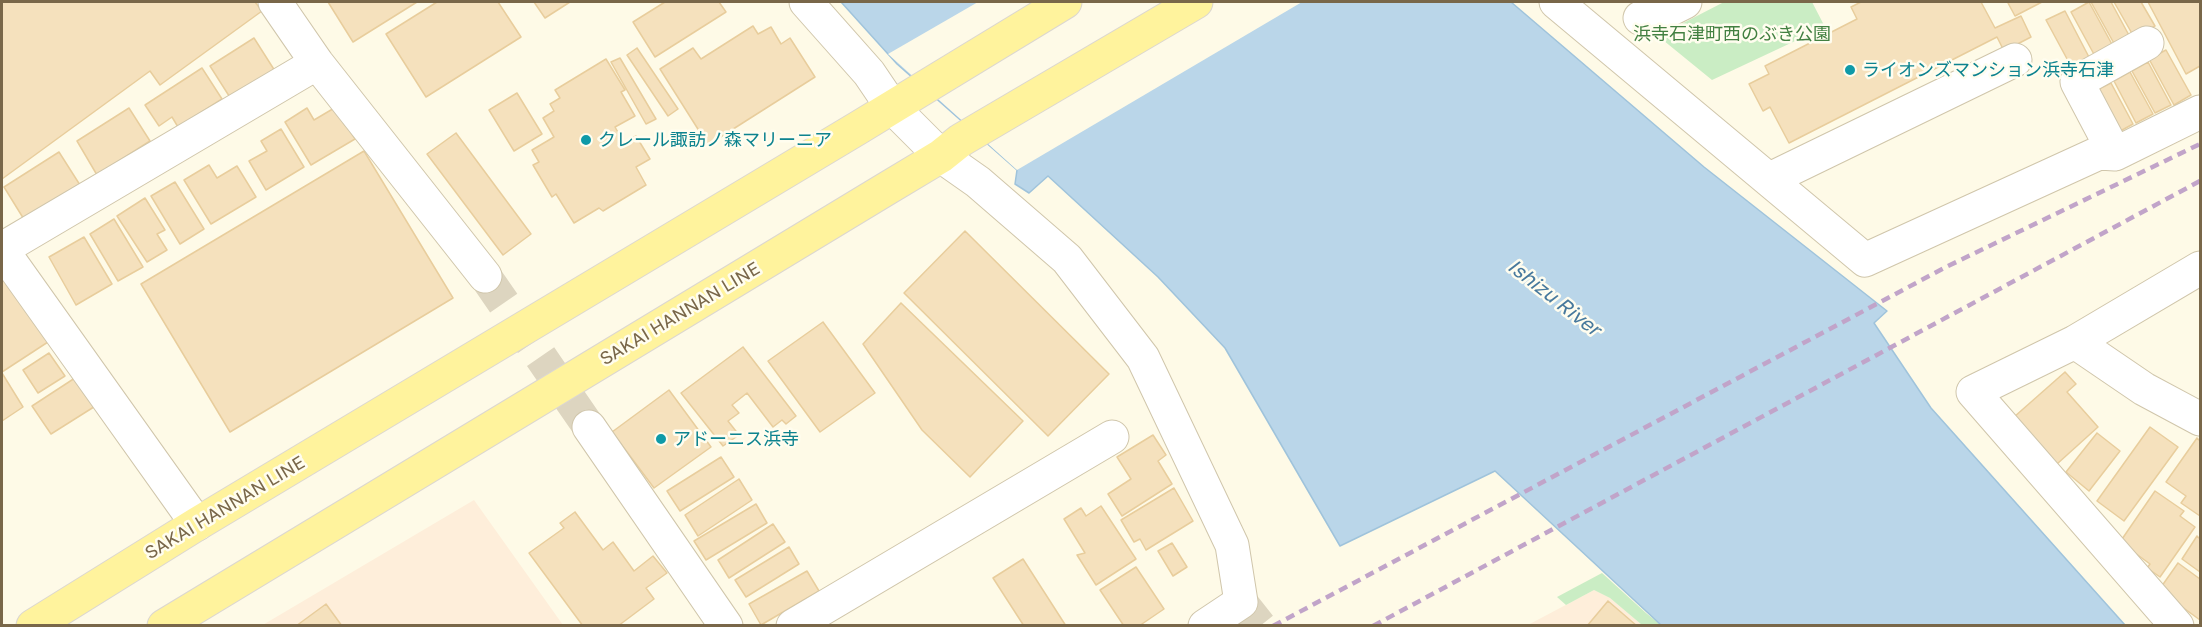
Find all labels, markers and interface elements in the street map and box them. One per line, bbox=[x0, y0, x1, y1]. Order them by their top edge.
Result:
park label: 浜寺石津町西のぶき公園 bbox=[1633, 23, 1831, 45]
place label: ライオンズマンション浜寺石津 bbox=[1862, 59, 2114, 81]
marker: ライオンズマンション浜寺石津 bbox=[1843, 63, 1857, 77]
place label: クレール諏訪ノ森マリーニア bbox=[598, 129, 832, 151]
marker: クレール諏訪ノ森マリーニア bbox=[579, 133, 593, 147]
water label: Ishizu River bbox=[1503, 254, 1605, 342]
street label: SAKAI HANNAN LINE bbox=[596, 258, 764, 370]
place label: アドーニス浜寺 bbox=[673, 428, 799, 450]
marker: アドーニス浜寺 bbox=[654, 432, 668, 446]
street label: SAKAI HANNAN LINE bbox=[141, 452, 309, 564]

